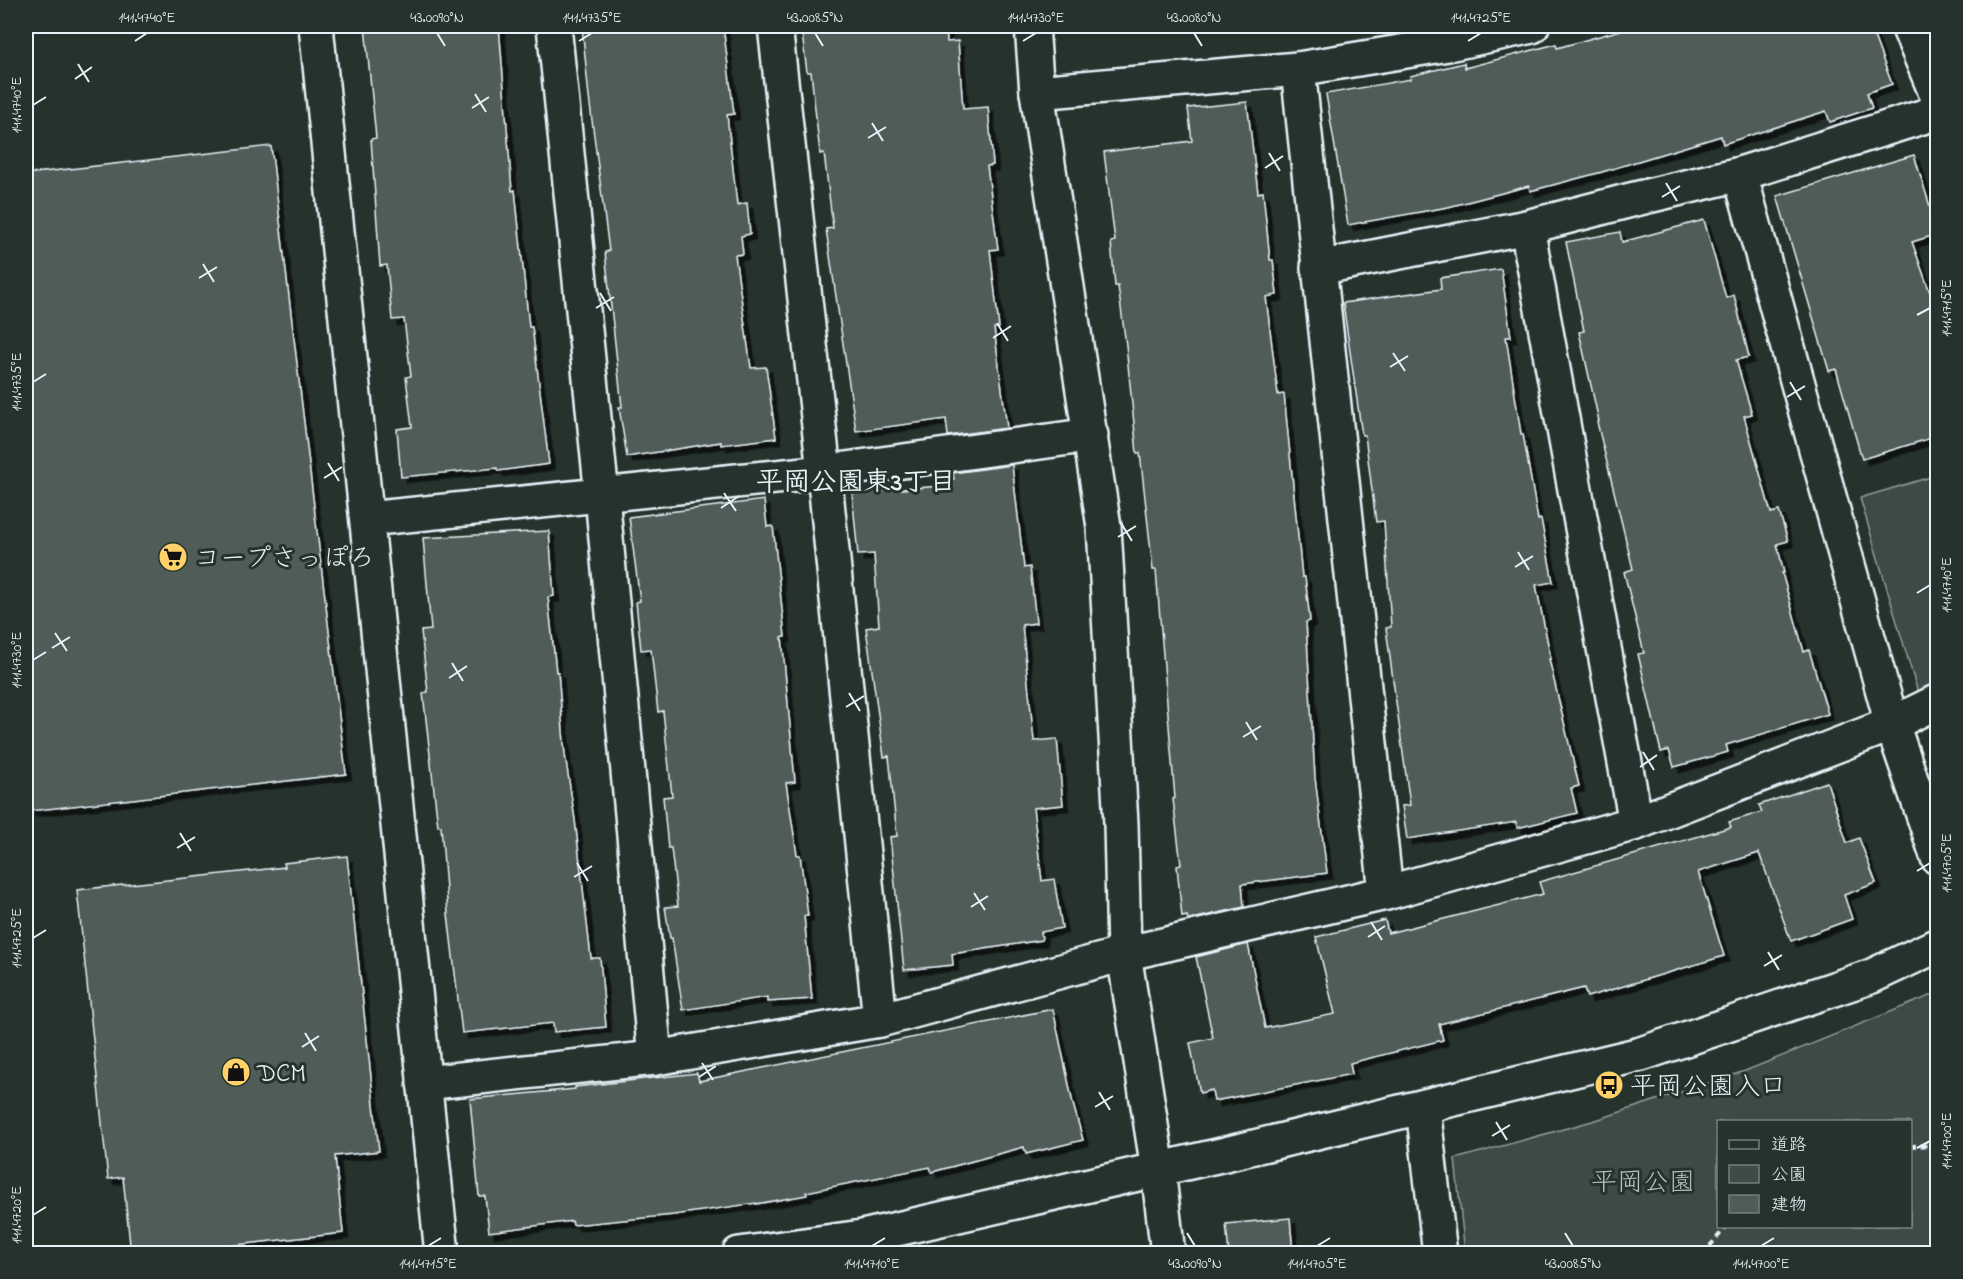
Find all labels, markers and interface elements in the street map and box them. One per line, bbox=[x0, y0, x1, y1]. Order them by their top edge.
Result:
text: 141.4740°E bbox=[119, 7, 175, 29]
text: 43.0090°N bbox=[410, 7, 464, 29]
text: 141.4735°E bbox=[562, 7, 622, 29]
text: 43.0085°N bbox=[787, 7, 843, 29]
text: 141.4730°E bbox=[1008, 7, 1064, 29]
text: 43.0080°N bbox=[1167, 7, 1221, 29]
text: 141.4725°E bbox=[1451, 7, 1511, 29]
text: 141.4740°E bbox=[6, 77, 28, 133]
text: 141.4715°E bbox=[1936, 279, 1958, 337]
text: 141.4735°E bbox=[6, 352, 28, 412]
district label: 平岡公園東3丁目 bbox=[756, 464, 956, 503]
supermarket icon: コープさっぽろ bbox=[157, 541, 189, 573]
place label: コープさっぽろ bbox=[194, 541, 375, 579]
text: 141.4710°E bbox=[1936, 557, 1958, 613]
text: 141.4730°E bbox=[6, 632, 28, 688]
text: 141.4705°E bbox=[1936, 833, 1958, 893]
text: 141.4725°E bbox=[6, 908, 28, 968]
shop icon: DCM bbox=[220, 1056, 252, 1088]
place label: DCM bbox=[256, 1056, 306, 1094]
bus stop icon: 平岡公園入口 bbox=[1593, 1069, 1625, 1101]
place label: 平岡公園入口 bbox=[1630, 1069, 1786, 1107]
text: 141.4700°E bbox=[1936, 1112, 1958, 1170]
legend bbox=[1717, 1120, 1912, 1228]
text: 道路 bbox=[1771, 1133, 1807, 1159]
text: 公園 bbox=[1771, 1163, 1807, 1189]
park label: 平岡公園 bbox=[1591, 1165, 1695, 1203]
text: 141.4720°E bbox=[6, 1186, 28, 1244]
text: 建物 bbox=[1771, 1193, 1807, 1219]
text: 141.4715°E bbox=[399, 1253, 457, 1275]
text: 141.4710°E bbox=[844, 1253, 900, 1275]
text: 43.0090°N bbox=[1168, 1253, 1222, 1275]
text: 141.4705°E bbox=[1287, 1253, 1347, 1275]
text: 43.0085°N bbox=[1545, 1253, 1601, 1275]
text: 141.4700°E bbox=[1732, 1253, 1790, 1275]

